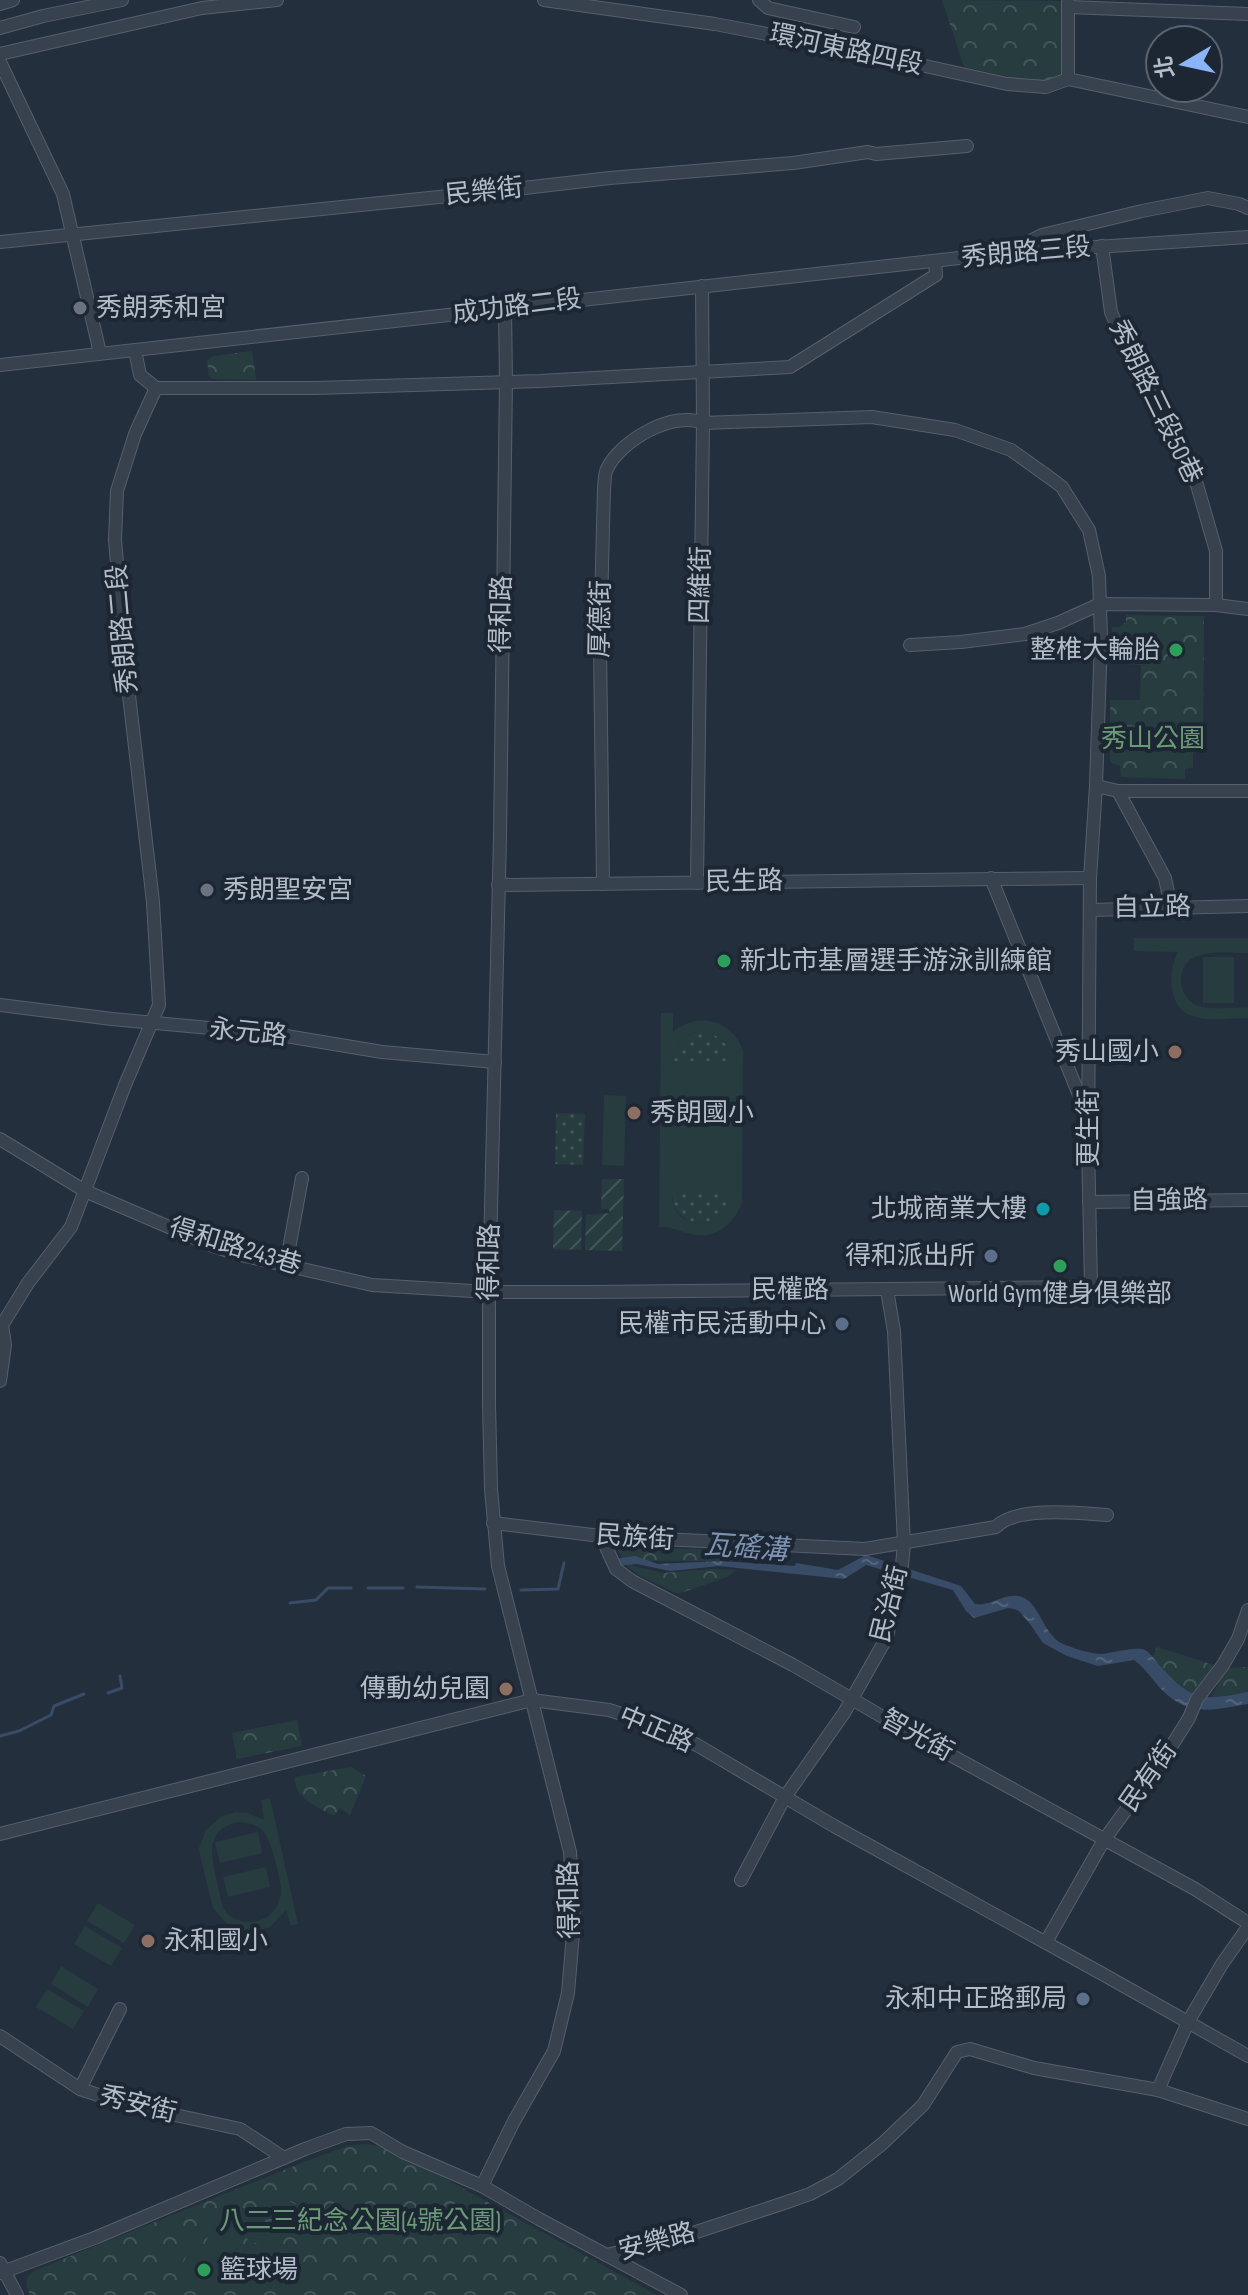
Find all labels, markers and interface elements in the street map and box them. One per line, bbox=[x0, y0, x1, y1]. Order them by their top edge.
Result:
street label: 環河東路四段 bbox=[766, 19, 926, 81]
north arrow bbox=[1144, 24, 1224, 104]
text: 北 bbox=[1151, 54, 1181, 80]
street label: 民樂街 bbox=[444, 173, 524, 211]
street label: 秀朗路三段 bbox=[960, 232, 1092, 274]
street label: 成功路二段 bbox=[451, 284, 583, 330]
place label: 秀朗秀和宮 bbox=[96, 293, 226, 324]
marker: 秀朗秀和宮 bbox=[71, 299, 89, 317]
street label: 秀朗路三段50巷 bbox=[1102, 315, 1208, 489]
street label: 四維街 bbox=[685, 546, 717, 624]
street label: 秀朗路二段 bbox=[102, 563, 144, 695]
street label: 得和路 bbox=[486, 575, 518, 653]
street label: 厚德街 bbox=[585, 580, 617, 658]
place label: 整椎大輪胎 bbox=[1030, 635, 1160, 666]
marker: 整椎大輪胎 bbox=[1167, 641, 1185, 659]
park label: 秀山公園 bbox=[1101, 724, 1205, 755]
street label: 民生路 bbox=[705, 866, 783, 898]
place label: 秀朗聖安宮 bbox=[223, 875, 353, 906]
marker: 秀朗聖安宮 bbox=[198, 881, 216, 899]
street label: 自立路 bbox=[1113, 892, 1191, 924]
place label: 新北市基層選手游泳訓練館 bbox=[740, 946, 1052, 977]
marker: 新北市基層選手游泳訓練館 bbox=[715, 952, 733, 970]
street label: 永元路 bbox=[208, 1014, 288, 1052]
place label: 秀山國小 bbox=[1055, 1037, 1159, 1068]
marker: 秀山國小 bbox=[1166, 1043, 1184, 1061]
street label: 更生街 bbox=[1074, 1089, 1105, 1167]
place label: 秀朗國小 bbox=[650, 1098, 754, 1129]
marker: 秀朗國小 bbox=[625, 1104, 643, 1122]
street label: 自強路 bbox=[1130, 1185, 1208, 1217]
place label: 北城商業大樓 bbox=[871, 1194, 1027, 1225]
marker: 北城商業大樓 bbox=[1034, 1200, 1052, 1218]
street label: 得和路243巷 bbox=[165, 1212, 305, 1282]
street label: 得和路 bbox=[474, 1223, 506, 1301]
place label: 得和派出所 bbox=[845, 1241, 975, 1272]
marker: 得和派出所 bbox=[982, 1247, 1000, 1265]
marker: World Gym健身俱樂部 bbox=[1051, 1257, 1069, 1275]
street label: 民權路 bbox=[751, 1275, 829, 1306]
place label: World Gym健身俱樂部 bbox=[948, 1279, 1172, 1310]
place label: 民權市民活動中心 bbox=[618, 1309, 826, 1340]
marker: 民權市民活動中心 bbox=[833, 1315, 851, 1333]
street label: 民族街 bbox=[595, 1520, 675, 1556]
water label: 瓦磘溝 bbox=[703, 1529, 793, 1568]
street label: 民治街 bbox=[866, 1562, 914, 1646]
place label: 傳動幼兒園 bbox=[360, 1674, 490, 1705]
marker: 傳動幼兒園 bbox=[497, 1680, 515, 1698]
street label: 中正路 bbox=[614, 1700, 698, 1760]
street label: 智光街 bbox=[875, 1704, 959, 1768]
street label: 民有街 bbox=[1114, 1736, 1184, 1818]
street label: 得和路 bbox=[554, 1861, 586, 1939]
place label: 永和國小 bbox=[164, 1926, 268, 1957]
marker: 永和國小 bbox=[139, 1932, 157, 1950]
place label: 永和中正路郵局 bbox=[885, 1984, 1067, 2015]
marker: 永和中正路郵局 bbox=[1074, 1990, 1092, 2008]
street label: 秀安街 bbox=[96, 2081, 180, 2129]
park label: 八二三紀念公園(4號公園) bbox=[219, 2206, 501, 2237]
street label: 安樂路 bbox=[615, 2217, 699, 2267]
place label: 籃球場 bbox=[220, 2255, 298, 2286]
marker: 籃球場 bbox=[195, 2261, 213, 2279]

